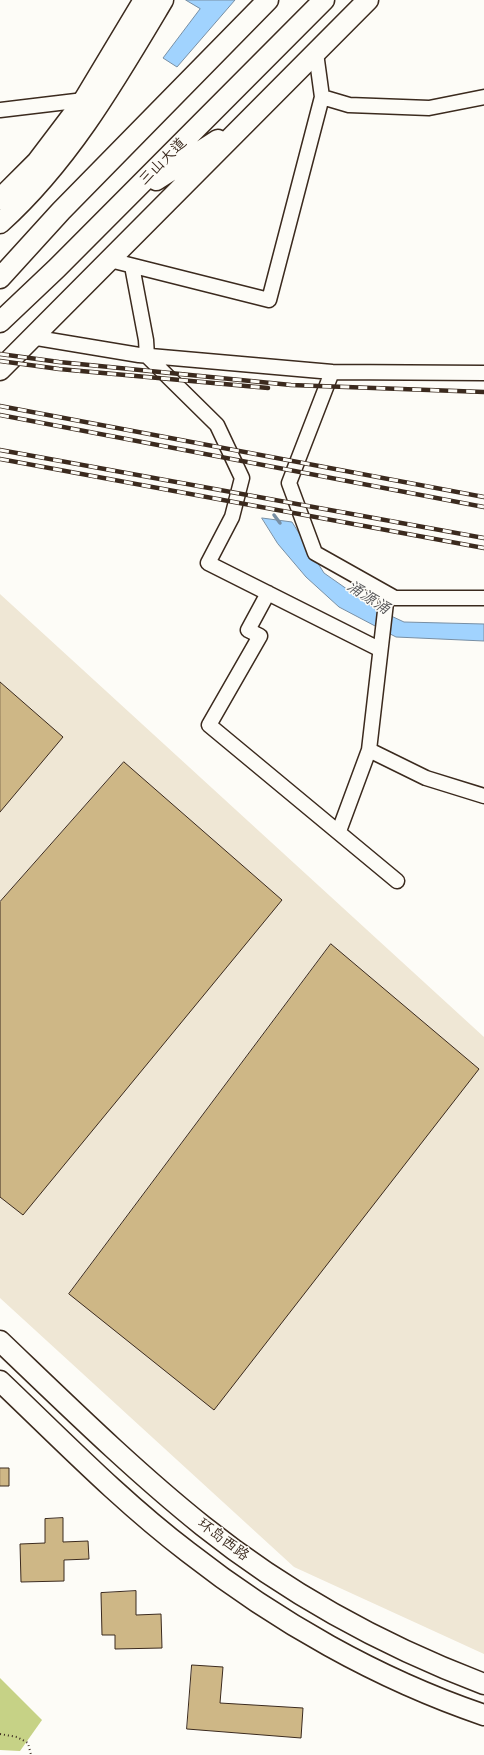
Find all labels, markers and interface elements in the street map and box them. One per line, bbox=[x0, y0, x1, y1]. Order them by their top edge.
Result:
street label: 三山大道 bbox=[135, 134, 191, 190]
water label: 涌源涌 bbox=[343, 577, 393, 619]
street label: 环岛西路 bbox=[194, 1515, 252, 1565]

